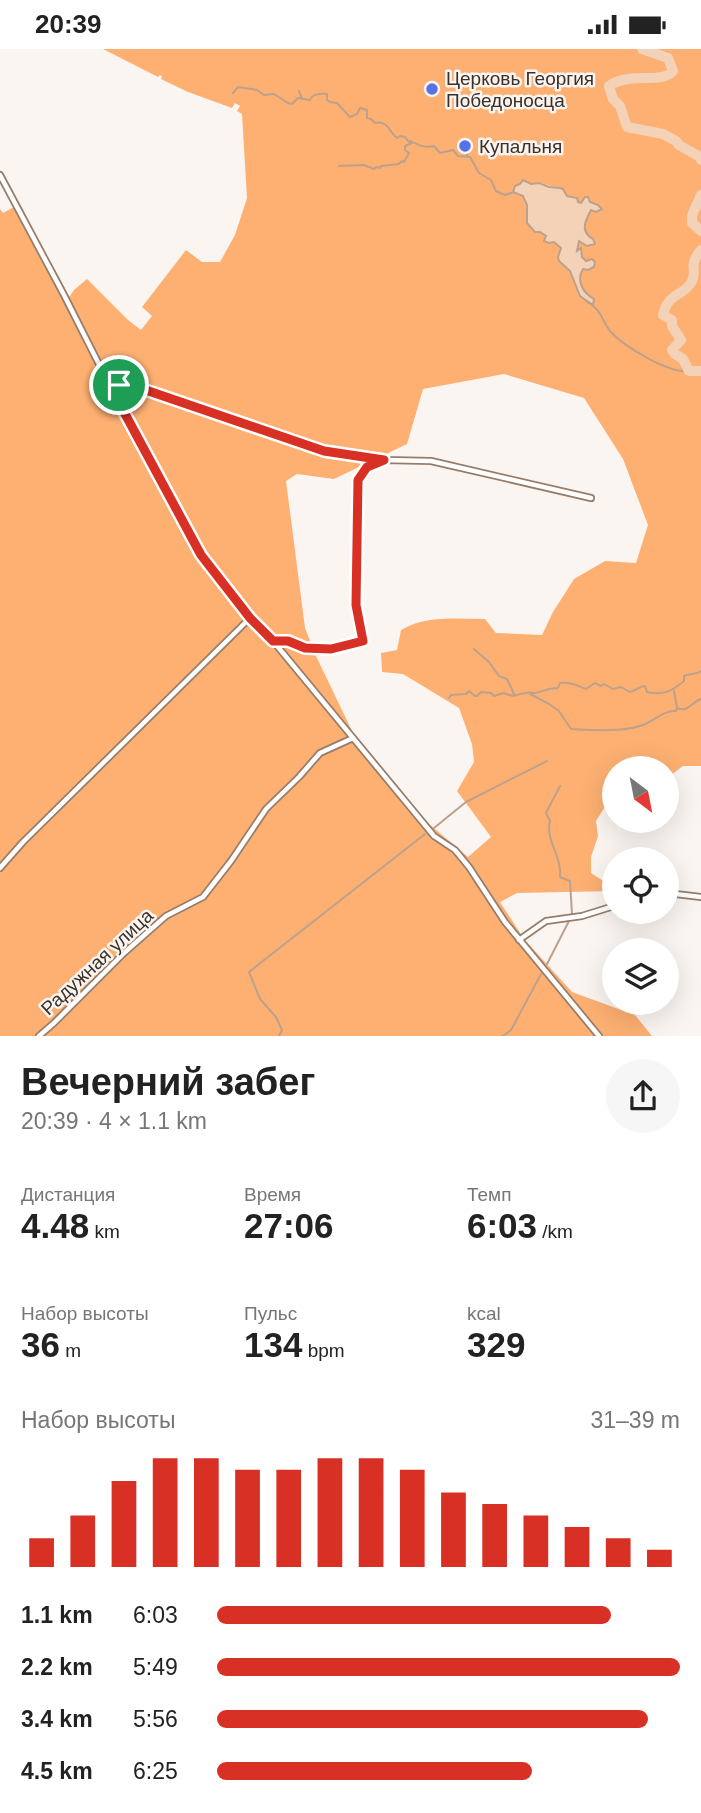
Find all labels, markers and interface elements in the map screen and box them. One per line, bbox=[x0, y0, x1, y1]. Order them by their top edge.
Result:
text: 20:39 bbox=[35, 9, 102, 39]
place label: Церковь Георгия Победоносца bbox=[446, 68, 594, 111]
marker: Церковь Георгия Победоносца bbox=[424, 81, 440, 97]
place label: Купальня bbox=[479, 136, 562, 157]
marker: Купальня bbox=[457, 138, 473, 154]
pin bbox=[89, 355, 149, 415]
icon: arrive bbox=[100, 366, 138, 404]
north arrow bbox=[602, 756, 679, 833]
map controls bbox=[602, 756, 679, 1015]
button: locate bbox=[602, 847, 679, 924]
street label: Радужная улица bbox=[37, 905, 157, 1019]
button: layers bbox=[602, 938, 679, 1015]
button: share bbox=[606, 1059, 680, 1133]
text: Вечерний забег bbox=[21, 1061, 315, 1103]
text: 20:39 · 4 × 1.1 km bbox=[21, 1108, 207, 1134]
text: Дистанция bbox=[21, 1184, 115, 1205]
text: Время bbox=[244, 1184, 301, 1205]
text: Темп bbox=[467, 1184, 511, 1205]
text: 4.48 bbox=[21, 1206, 89, 1245]
text: 27:06 bbox=[244, 1206, 334, 1245]
text: 6:03 bbox=[467, 1206, 537, 1245]
text: km bbox=[89, 1221, 120, 1242]
text: /km bbox=[537, 1221, 573, 1242]
text: Набор высоты bbox=[21, 1303, 149, 1324]
text: Пульс bbox=[244, 1303, 297, 1324]
text: kcal bbox=[467, 1303, 501, 1324]
text: 36 bbox=[21, 1325, 60, 1364]
text: 134 bbox=[244, 1325, 302, 1364]
text: 329 bbox=[467, 1325, 525, 1364]
text: m bbox=[60, 1340, 81, 1361]
text: bpm bbox=[302, 1340, 345, 1361]
text: Набор высоты bbox=[21, 1407, 175, 1433]
text: 31–39 m bbox=[590, 1407, 680, 1433]
text: 1.1 km bbox=[21, 1602, 93, 1628]
text: 6:03 bbox=[133, 1602, 178, 1628]
text: 2.2 km bbox=[21, 1654, 93, 1680]
text: 5:49 bbox=[133, 1654, 178, 1680]
text: 3.4 km bbox=[21, 1706, 93, 1732]
text: 5:56 bbox=[133, 1706, 178, 1732]
text: 4.5 km bbox=[21, 1758, 93, 1784]
text: 6:25 bbox=[133, 1758, 178, 1784]

